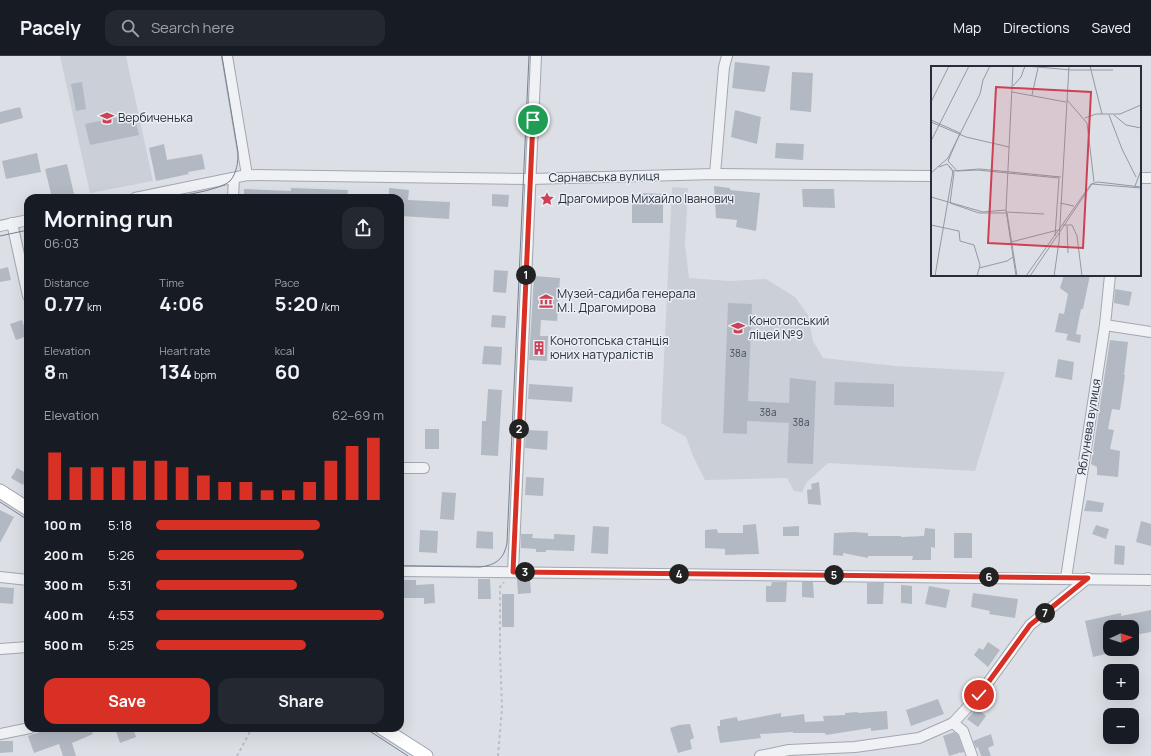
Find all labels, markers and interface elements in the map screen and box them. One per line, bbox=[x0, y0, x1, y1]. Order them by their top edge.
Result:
search box bbox=[105, 10, 385, 46]
text: Pacely bbox=[20, 15, 81, 41]
icon: search bbox=[119, 17, 141, 39]
text: Search here bbox=[151, 17, 234, 38]
text: Map bbox=[953, 18, 981, 37]
text: Directions bbox=[1003, 18, 1070, 37]
text: Saved bbox=[1092, 18, 1131, 37]
inset map bbox=[931, 66, 1141, 276]
pin bbox=[516, 103, 550, 137]
place label: Вербиченька bbox=[118, 109, 193, 126]
icon: arrive bbox=[522, 109, 544, 131]
school or university icon: Вербиченька bbox=[99, 110, 115, 126]
street label: Сарнавська вулиця bbox=[548, 167, 660, 186]
place label: Драгомиров Михайло Іванович bbox=[558, 190, 734, 207]
place icon: Драгомиров Михайло Іванович bbox=[539, 191, 555, 207]
text: Morning run bbox=[44, 204, 173, 234]
button: share bbox=[342, 207, 384, 249]
text: 06:03 bbox=[44, 234, 79, 252]
pin: 1 bbox=[516, 265, 536, 285]
text: 1 bbox=[524, 267, 528, 282]
text: Distance bbox=[44, 275, 89, 290]
text: Time bbox=[159, 275, 184, 290]
text: Pace bbox=[275, 275, 300, 290]
place label: Музей-садиба генерала М.І. Драгомирова bbox=[557, 285, 696, 316]
text: 0.77 bbox=[44, 290, 85, 317]
text: 4:06 bbox=[159, 290, 204, 317]
text: 5:20 bbox=[275, 290, 318, 317]
museum icon: Музей-садиба генерала М.І. Драгомирова bbox=[538, 293, 554, 309]
text: km bbox=[85, 299, 102, 314]
text: /km bbox=[318, 299, 340, 314]
place label: Конотопський ліцей №9 bbox=[749, 312, 829, 343]
school or university icon: Конотопський ліцей №9 bbox=[730, 320, 746, 336]
place label: Конотопська станція юних натуралістів bbox=[550, 332, 669, 363]
building icon: Конотопська станція юних натуралістів bbox=[531, 340, 547, 356]
text: Elevation bbox=[44, 343, 90, 358]
text: Heart rate bbox=[159, 343, 210, 358]
text: kcal bbox=[275, 343, 295, 358]
house number: 38а bbox=[730, 346, 746, 360]
text: 8 bbox=[44, 358, 56, 385]
text: 134 bbox=[159, 358, 192, 385]
text: 60 bbox=[275, 358, 300, 385]
text: m bbox=[56, 367, 68, 382]
text: bpm bbox=[192, 367, 216, 382]
street label: Яблунева вулиця bbox=[1072, 377, 1105, 476]
house number: 38а bbox=[760, 405, 776, 419]
text: Elevation bbox=[44, 406, 99, 424]
text: 62–69 m bbox=[332, 406, 384, 424]
house number: 38а bbox=[793, 415, 809, 429]
pin: 2 bbox=[509, 419, 529, 439]
text: 2 bbox=[516, 421, 522, 436]
text: 100 m bbox=[44, 516, 81, 534]
text: 5:18 bbox=[108, 516, 132, 534]
text: 200 m bbox=[44, 546, 83, 564]
text: 5:26 bbox=[108, 546, 135, 564]
pin: 3 bbox=[515, 562, 535, 582]
text: 3 bbox=[522, 564, 528, 579]
pin: 4 bbox=[669, 564, 689, 584]
pin: 5 bbox=[824, 565, 844, 585]
text: 4 bbox=[676, 566, 682, 581]
text: 5 bbox=[831, 567, 837, 582]
pin: 6 bbox=[979, 567, 999, 587]
text: 6 bbox=[986, 569, 992, 584]
text: 300 m bbox=[44, 576, 83, 594]
text: 5:31 bbox=[108, 576, 132, 594]
pin: 7 bbox=[1035, 603, 1055, 623]
text: 7 bbox=[1042, 605, 1048, 620]
text: 400 m bbox=[44, 606, 83, 624]
text: 4:53 bbox=[108, 606, 134, 624]
north arrow bbox=[1103, 620, 1139, 656]
map controls bbox=[1103, 620, 1139, 744]
text: 500 m bbox=[44, 636, 83, 654]
text: 5:25 bbox=[108, 636, 134, 654]
button: + bbox=[1103, 664, 1139, 700]
button: Save bbox=[44, 678, 210, 724]
button: Share bbox=[218, 678, 384, 724]
pin bbox=[962, 678, 996, 712]
icon: check bbox=[968, 684, 990, 706]
button: − bbox=[1103, 708, 1139, 744]

